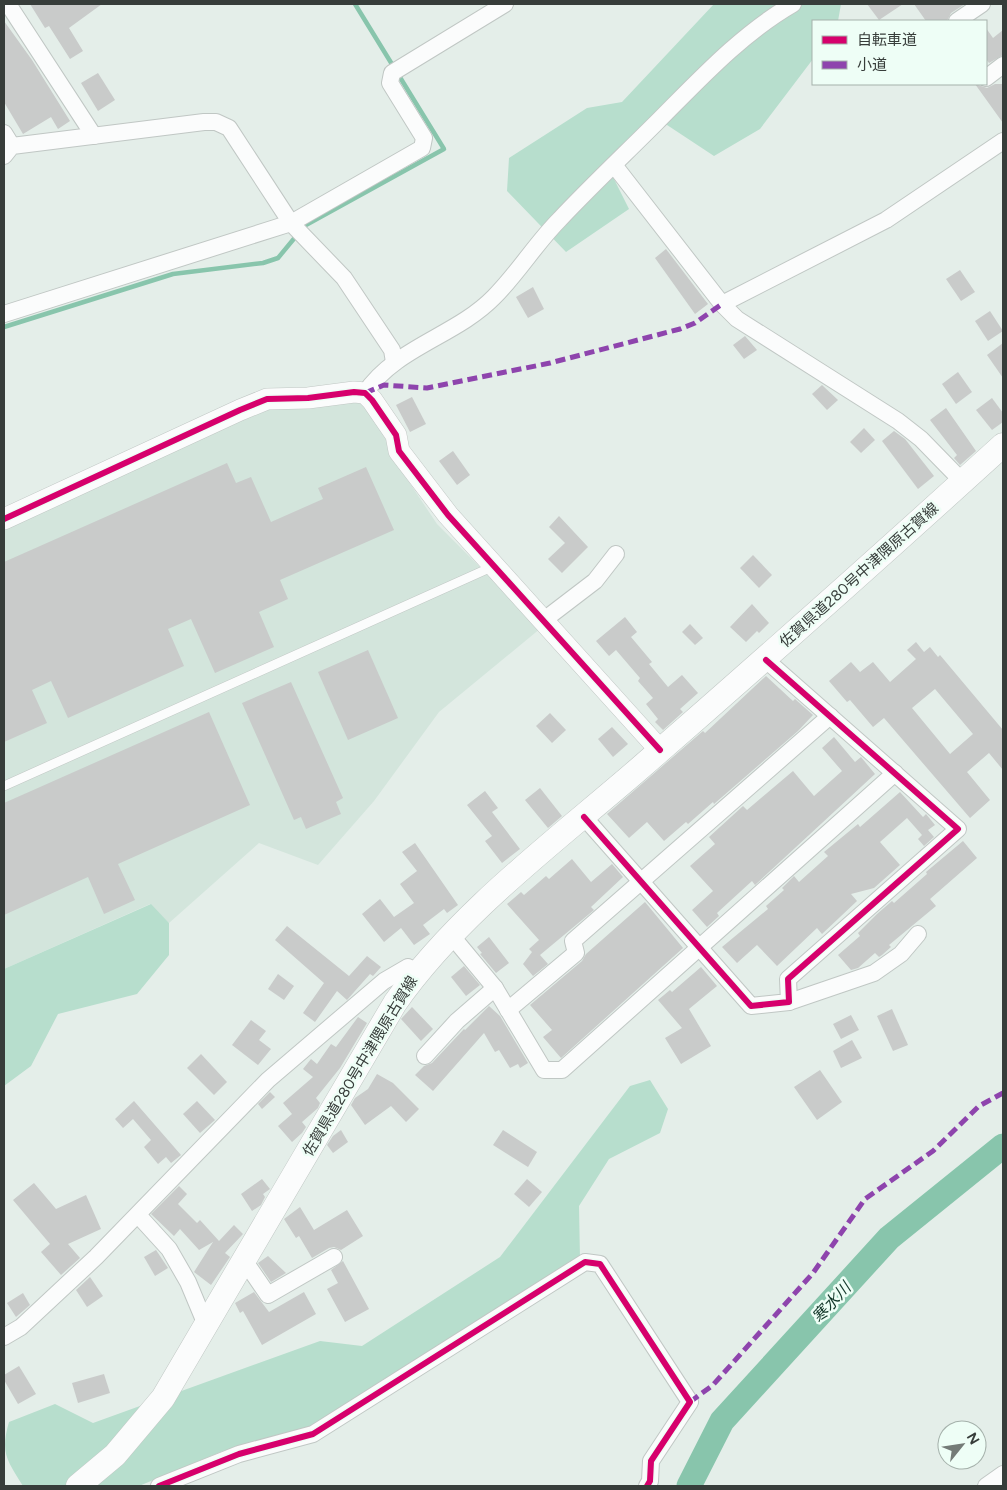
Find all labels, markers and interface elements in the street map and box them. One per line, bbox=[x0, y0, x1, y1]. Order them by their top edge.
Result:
legend bbox=[812, 20, 987, 85]
text: 自転車道 bbox=[857, 31, 917, 49]
text: 小道 bbox=[857, 56, 887, 74]
street label: 佐賀県道280号中津隈原古賀線 bbox=[776, 499, 942, 651]
street label: 佐賀県道280号中津隈原古賀線 bbox=[299, 973, 421, 1159]
water label: 寒水川 bbox=[808, 1277, 856, 1326]
north arrow bbox=[937, 1420, 987, 1470]
text: N bbox=[963, 1430, 983, 1448]

